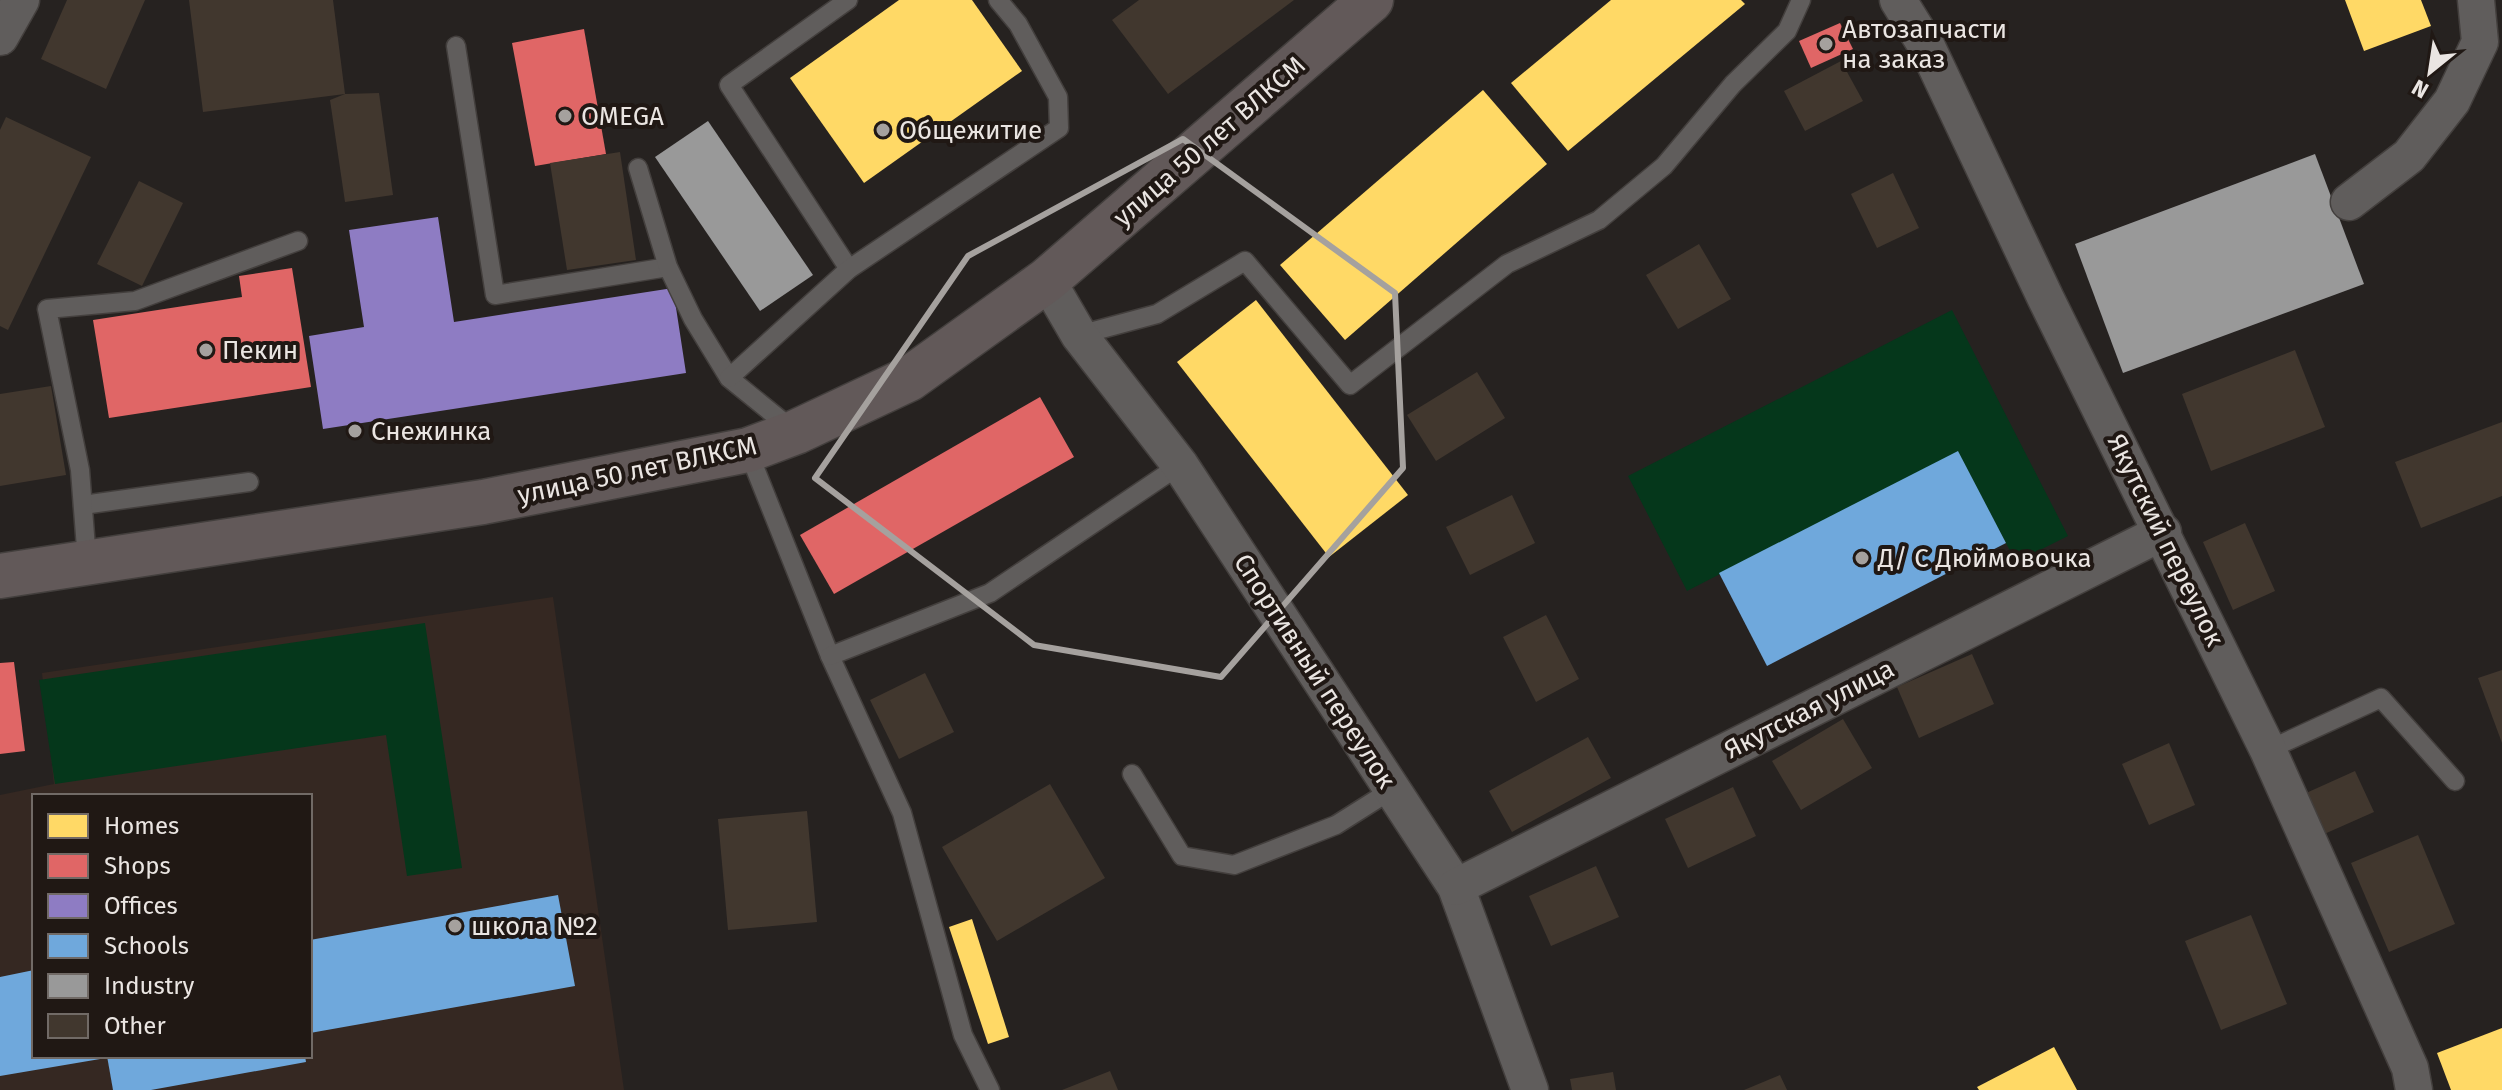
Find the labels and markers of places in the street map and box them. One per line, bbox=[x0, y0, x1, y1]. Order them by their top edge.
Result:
place label: Автозапчасти на заказ bbox=[1842, 14, 2007, 75]
marker: Автозапчасти на заказ bbox=[1817, 35, 1835, 53]
place label: OMEGA bbox=[581, 101, 664, 132]
marker: OMEGA bbox=[556, 107, 574, 125]
place label: Общежитие bbox=[899, 115, 1042, 146]
marker: Общежитие bbox=[874, 121, 892, 139]
place label: Пекин bbox=[222, 335, 298, 366]
marker: Пекин bbox=[197, 341, 215, 359]
place label: Снежинка bbox=[371, 416, 491, 447]
marker: Снежинка bbox=[346, 422, 364, 440]
place label: Д/ С Дюймовочка bbox=[1877, 543, 2092, 574]
marker: Д/ С Дюймовочка bbox=[1853, 549, 1871, 567]
place label: школа №2 bbox=[471, 911, 598, 942]
marker: школа №2 bbox=[446, 917, 464, 935]

